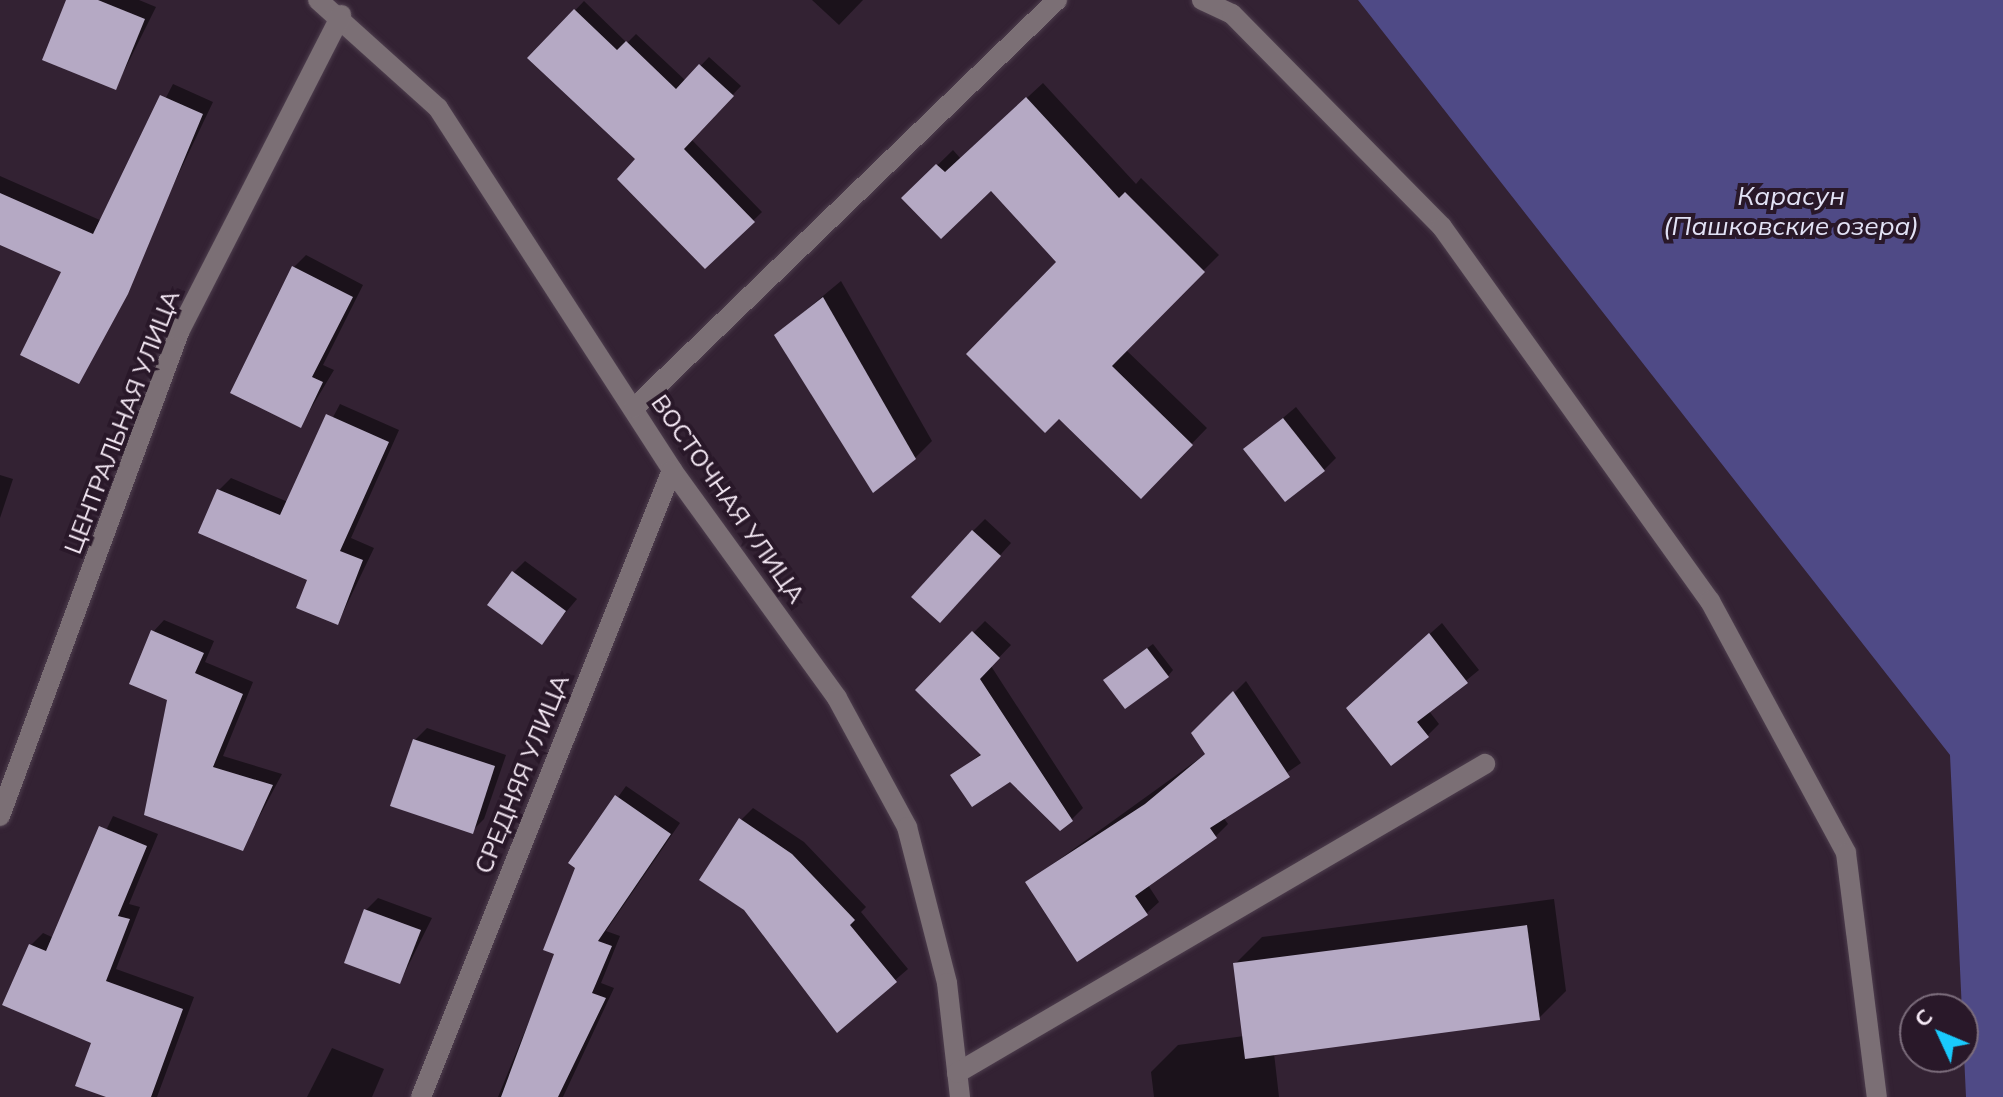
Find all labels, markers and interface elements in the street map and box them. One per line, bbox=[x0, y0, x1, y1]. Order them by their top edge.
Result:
water label: Карасун (Пашковские озера) bbox=[1663, 180, 1919, 242]
street label: ЦЕНТРАЛЬНАЯ УЛИЦА bbox=[58, 286, 186, 558]
street label: ВОСТОЧНАЯ УЛИЦА bbox=[645, 389, 811, 609]
street label: СРЕДНЯЯ УЛИЦА bbox=[469, 670, 575, 878]
north arrow bbox=[1899, 993, 1979, 1073]
text: С bbox=[1908, 1003, 1938, 1033]

